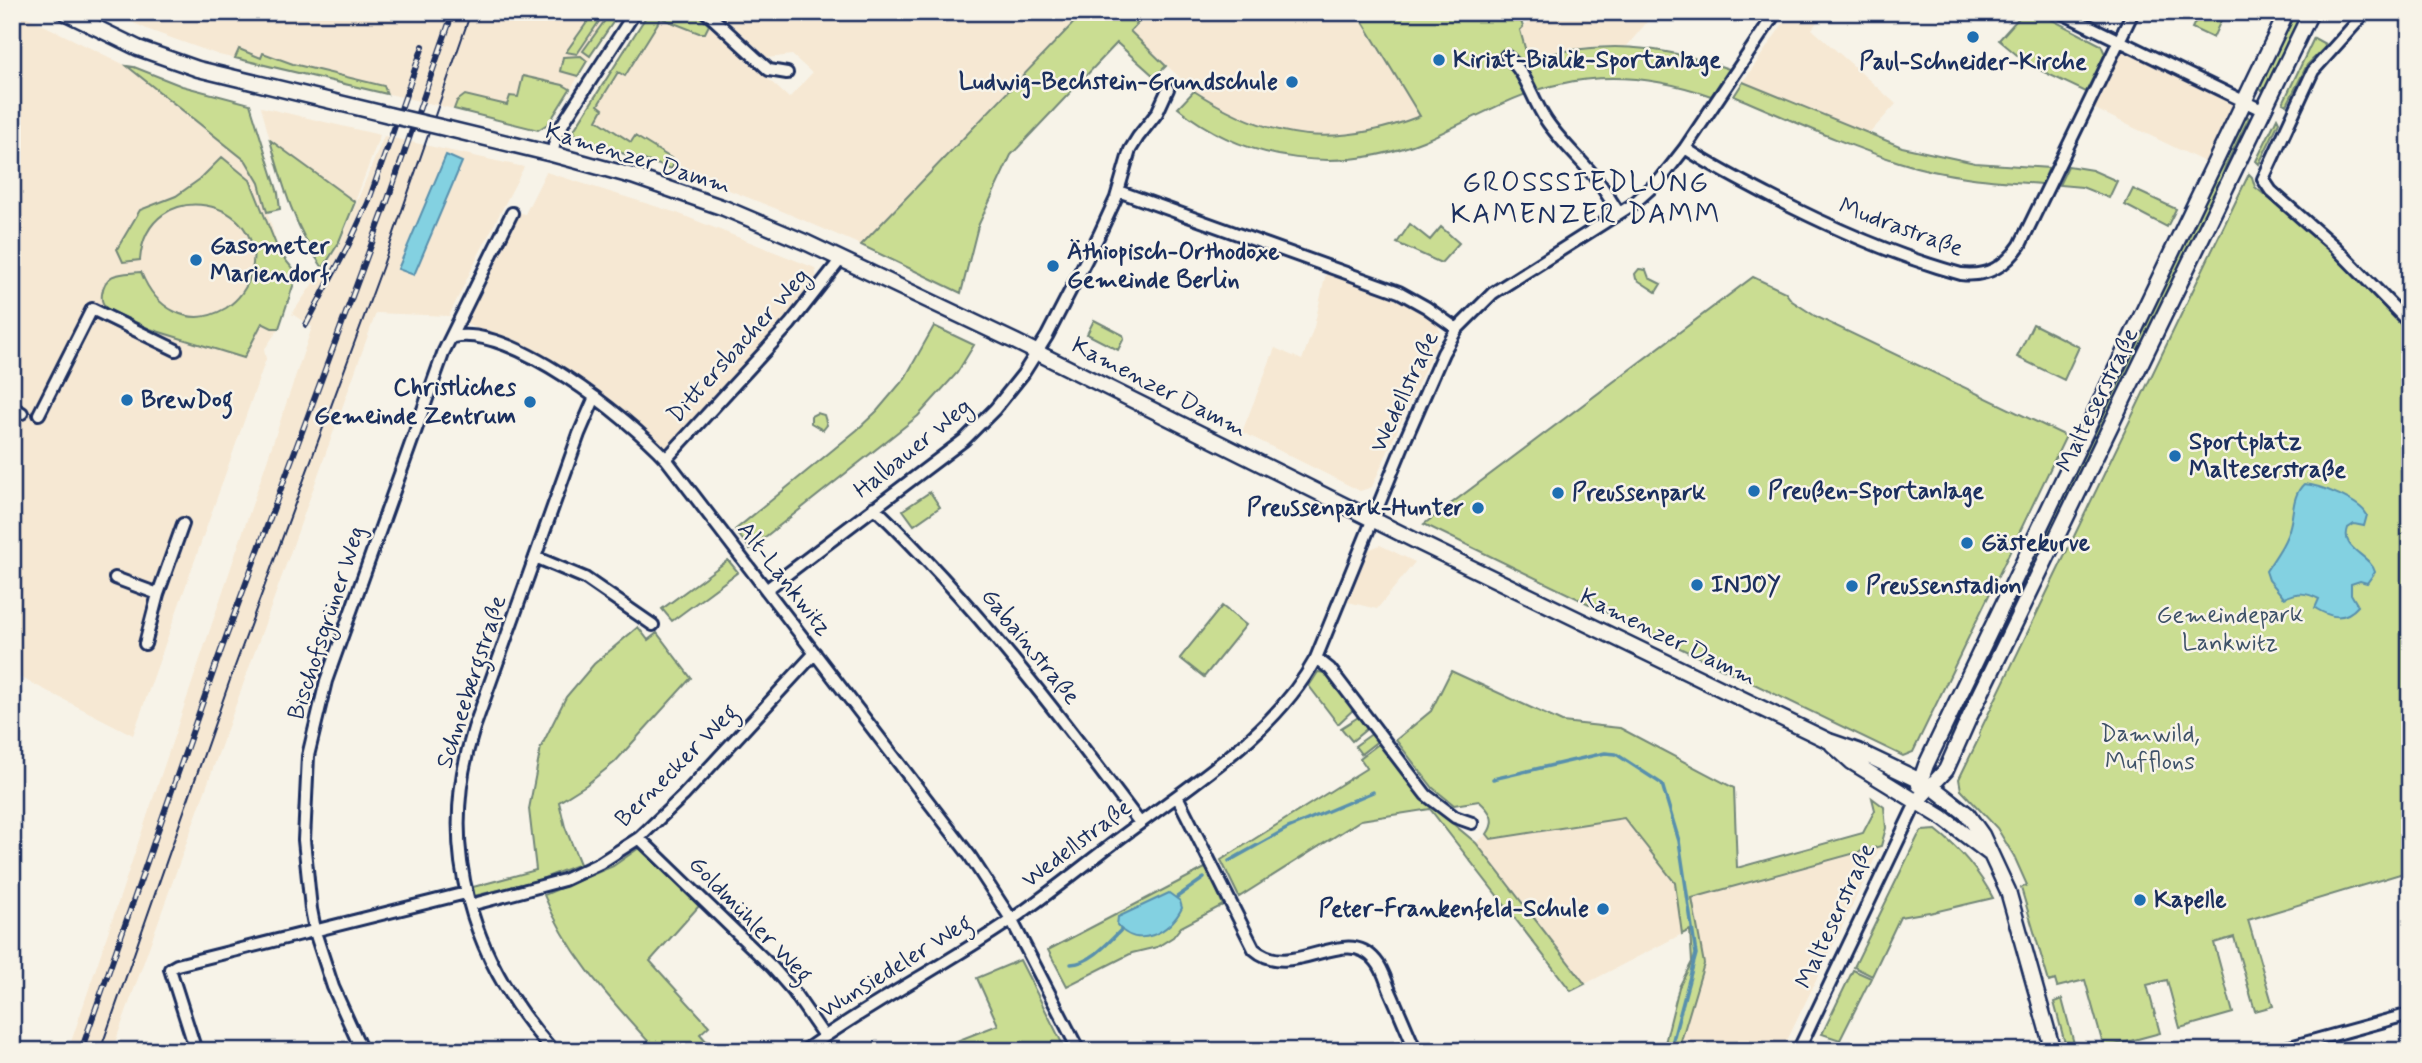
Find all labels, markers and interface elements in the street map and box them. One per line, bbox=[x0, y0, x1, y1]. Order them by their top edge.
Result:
marker: Paul-Schneider-Kirche bbox=[1965, 29, 1981, 45]
place label: Kiriat-Bialik-Sportanlage bbox=[1453, 45, 1721, 77]
place label: Paul-Schneider-Kirche bbox=[1859, 47, 2087, 78]
marker: Kiriat-Bialik-Sportanlage bbox=[1431, 52, 1447, 68]
place label: Ludwig-Bechstein-Grundschule bbox=[959, 67, 1278, 99]
marker: Ludwig-Bechstein-Grundschule bbox=[1284, 74, 1300, 90]
street label: Kamenzer Damm bbox=[541, 116, 735, 202]
district label: GROSSSIEDLUNG KAMENZER DAMM bbox=[1451, 165, 1721, 234]
street label: Mudrastraße bbox=[1835, 191, 1968, 265]
place label: Gasometer Mariendorf bbox=[210, 231, 331, 290]
place label: Äthiopisch-Orthodoxe Gemeinde Berlin bbox=[1067, 237, 1280, 296]
marker: Gasometer Mariendorf bbox=[188, 252, 204, 268]
marker: Äthiopisch-Orthodoxe Gemeinde Berlin bbox=[1045, 258, 1061, 274]
street label: Dittersbacher Weg bbox=[661, 262, 819, 432]
street label: Malteserstraße bbox=[2050, 322, 2146, 477]
street label: Wedellstraße bbox=[1363, 326, 1447, 458]
street label: Kamenzer Damm bbox=[1066, 330, 1252, 446]
place label: Christliches Gemeinde Zentrum bbox=[314, 373, 516, 432]
place label: BrewDog bbox=[141, 385, 233, 419]
marker: BrewDog bbox=[119, 392, 135, 408]
street label: Halbauer Weg bbox=[848, 392, 980, 508]
marker: Christliches Gemeinde Zentrum bbox=[522, 394, 538, 410]
place label: Sportplatz Malteserstraße bbox=[2189, 427, 2346, 486]
marker: Sportplatz Malteserstraße bbox=[2167, 448, 2183, 464]
place label: Preußen-Sportanlage bbox=[1768, 476, 1984, 508]
place label: Preussenpark bbox=[1572, 478, 1706, 509]
marker: Preußen-Sportanlage bbox=[1746, 483, 1762, 499]
marker: Preussenpark bbox=[1550, 485, 1566, 501]
place label: Preussenpark-Hunter bbox=[1247, 493, 1464, 524]
marker: Preussenpark-Hunter bbox=[1470, 500, 1486, 516]
street label: Alt-Lankwitz bbox=[730, 515, 838, 643]
street label: Bischofsgrüner Weg bbox=[281, 522, 375, 724]
place label: Gästekurve bbox=[1981, 528, 2091, 559]
marker: Gästekurve bbox=[1959, 535, 1975, 551]
place label: INJOY bbox=[1711, 570, 1781, 601]
place label: Preussenstadion bbox=[1866, 571, 2022, 602]
marker: INJOY bbox=[1689, 577, 1705, 593]
marker: Preussenstadion bbox=[1844, 578, 1860, 594]
street label: Gabainstraße bbox=[973, 582, 1087, 712]
street label: Kamenzer Damm bbox=[1575, 582, 1761, 694]
street label: Schneebergstraße bbox=[429, 591, 517, 773]
park label: Gemeindepark Lankwitz bbox=[2156, 600, 2304, 659]
street label: Bernecker Weg bbox=[609, 698, 747, 836]
park label: Damwild, Mufflons bbox=[2100, 719, 2200, 778]
street label: Wedellstraße bbox=[1016, 792, 1138, 896]
street label: Malteserstraße bbox=[1789, 838, 1883, 994]
street label: Goldmühler Weg bbox=[679, 850, 819, 993]
place label: Kapelle bbox=[2154, 885, 2227, 916]
marker: Kapelle bbox=[2132, 892, 2148, 908]
place label: Peter-Frankenfeld-Schule bbox=[1319, 894, 1589, 925]
marker: Peter-Frankenfeld-Schule bbox=[1595, 901, 1611, 917]
street label: Wunsiedeler Weg bbox=[814, 908, 980, 1029]

